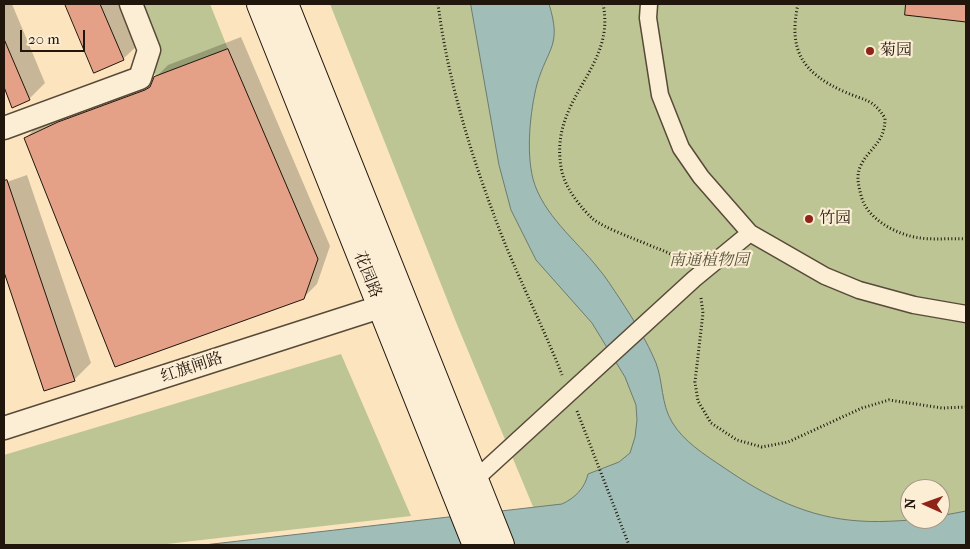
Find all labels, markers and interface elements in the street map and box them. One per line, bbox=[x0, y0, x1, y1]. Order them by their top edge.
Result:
scale bar bbox=[22, 20, 88, 52]
text: 20 m bbox=[28, 30, 60, 48]
place label: 菊园 bbox=[880, 41, 912, 61]
marker: 菊园 bbox=[864, 45, 876, 57]
place label: 竹园 bbox=[819, 209, 851, 229]
marker: 竹园 bbox=[803, 213, 815, 225]
street label: 花园路 bbox=[349, 249, 385, 301]
park label: 南通植物园 bbox=[669, 251, 749, 271]
street label: 红旗闸路 bbox=[159, 349, 225, 387]
north arrow bbox=[900, 479, 950, 529]
text: N bbox=[902, 498, 919, 509]

